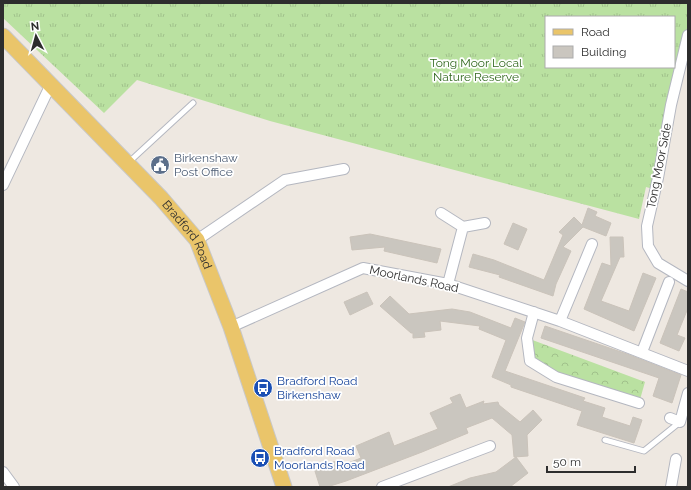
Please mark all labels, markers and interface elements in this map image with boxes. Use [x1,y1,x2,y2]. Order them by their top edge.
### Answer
north arrow [16,16,56,56]
legend [545,16,675,68]
text: N [30,20,40,33]
text: Road [581,25,610,39]
text: Building [581,45,627,59]
park label: Tong Moor Local Nature Reserve [430,56,523,84]
street label: Tong Moor Side [644,122,674,210]
place label: Birkenshaw Post Office [174,151,238,179]
public building icon: Birkenshaw Post Office [149,154,171,176]
street label: Bradford Road [159,198,215,271]
street label: Moorlands Road [368,263,460,295]
place label: Bradford Road Birkenshaw [277,374,357,402]
bus stop icon: Bradford Road Birkenshaw [252,377,274,399]
place label: Bradford Road Moorlands Road [274,444,365,472]
bus stop icon: Bradford Road Moorlands Road [249,447,271,469]
scale bar [547,448,635,474]
text: 50 m [553,455,581,469]

